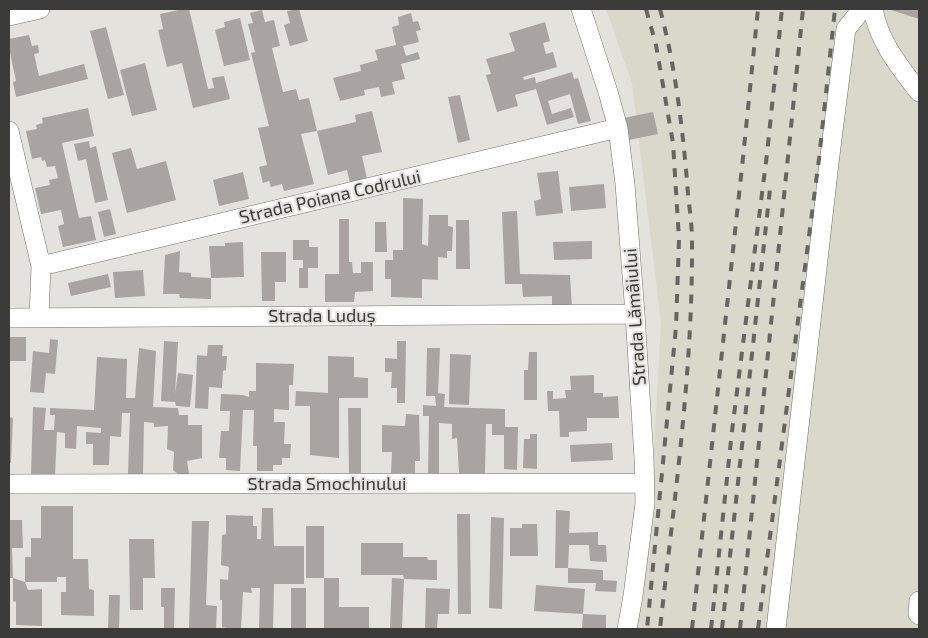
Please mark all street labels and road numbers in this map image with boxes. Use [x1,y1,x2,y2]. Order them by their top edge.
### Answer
street label: Strada Poiana Codrului [237,164,423,228]
street label: Strada Lămâiului [618,248,650,387]
street label: Strada Luduș [268,304,376,327]
street label: Strada Smochinului [248,472,406,494]

